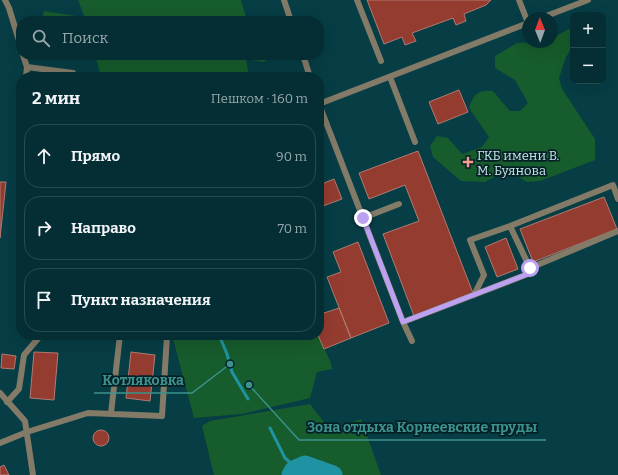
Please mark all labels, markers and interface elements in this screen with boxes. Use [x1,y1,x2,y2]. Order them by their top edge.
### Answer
north arrow [522,12,558,48]
map controls [570,12,606,84]
button: + [570,12,606,48]
search box [16,16,324,60]
icon: search [30,27,52,49]
text: Поиск [62,29,108,47]
button: − [570,48,606,84]
text: 2 мин [32,88,80,109]
text: Пешком · 160 m [211,91,308,106]
icon: ahead [33,145,55,167]
text: Прямо [71,147,120,165]
place label: ГКБ имени В. М. Буянова [477,148,559,178]
text: 90 m [276,149,307,164]
marker: ГКБ имени В. М. Буянова [462,156,474,168]
route end [354,209,372,227]
icon: right [33,217,55,239]
text: Направо [71,219,136,237]
text: 70 m [277,221,307,236]
route start [521,259,539,277]
icon: arrive [33,289,55,311]
text: Пункт назначения [71,291,211,309]
callout: Котляковка [94,367,192,393]
text: Котляковка [102,372,184,389]
callout: Зона отдыха Корнеевские пруды [299,414,546,440]
text: Зона отдыха Корнеевские пруды [307,419,537,436]

